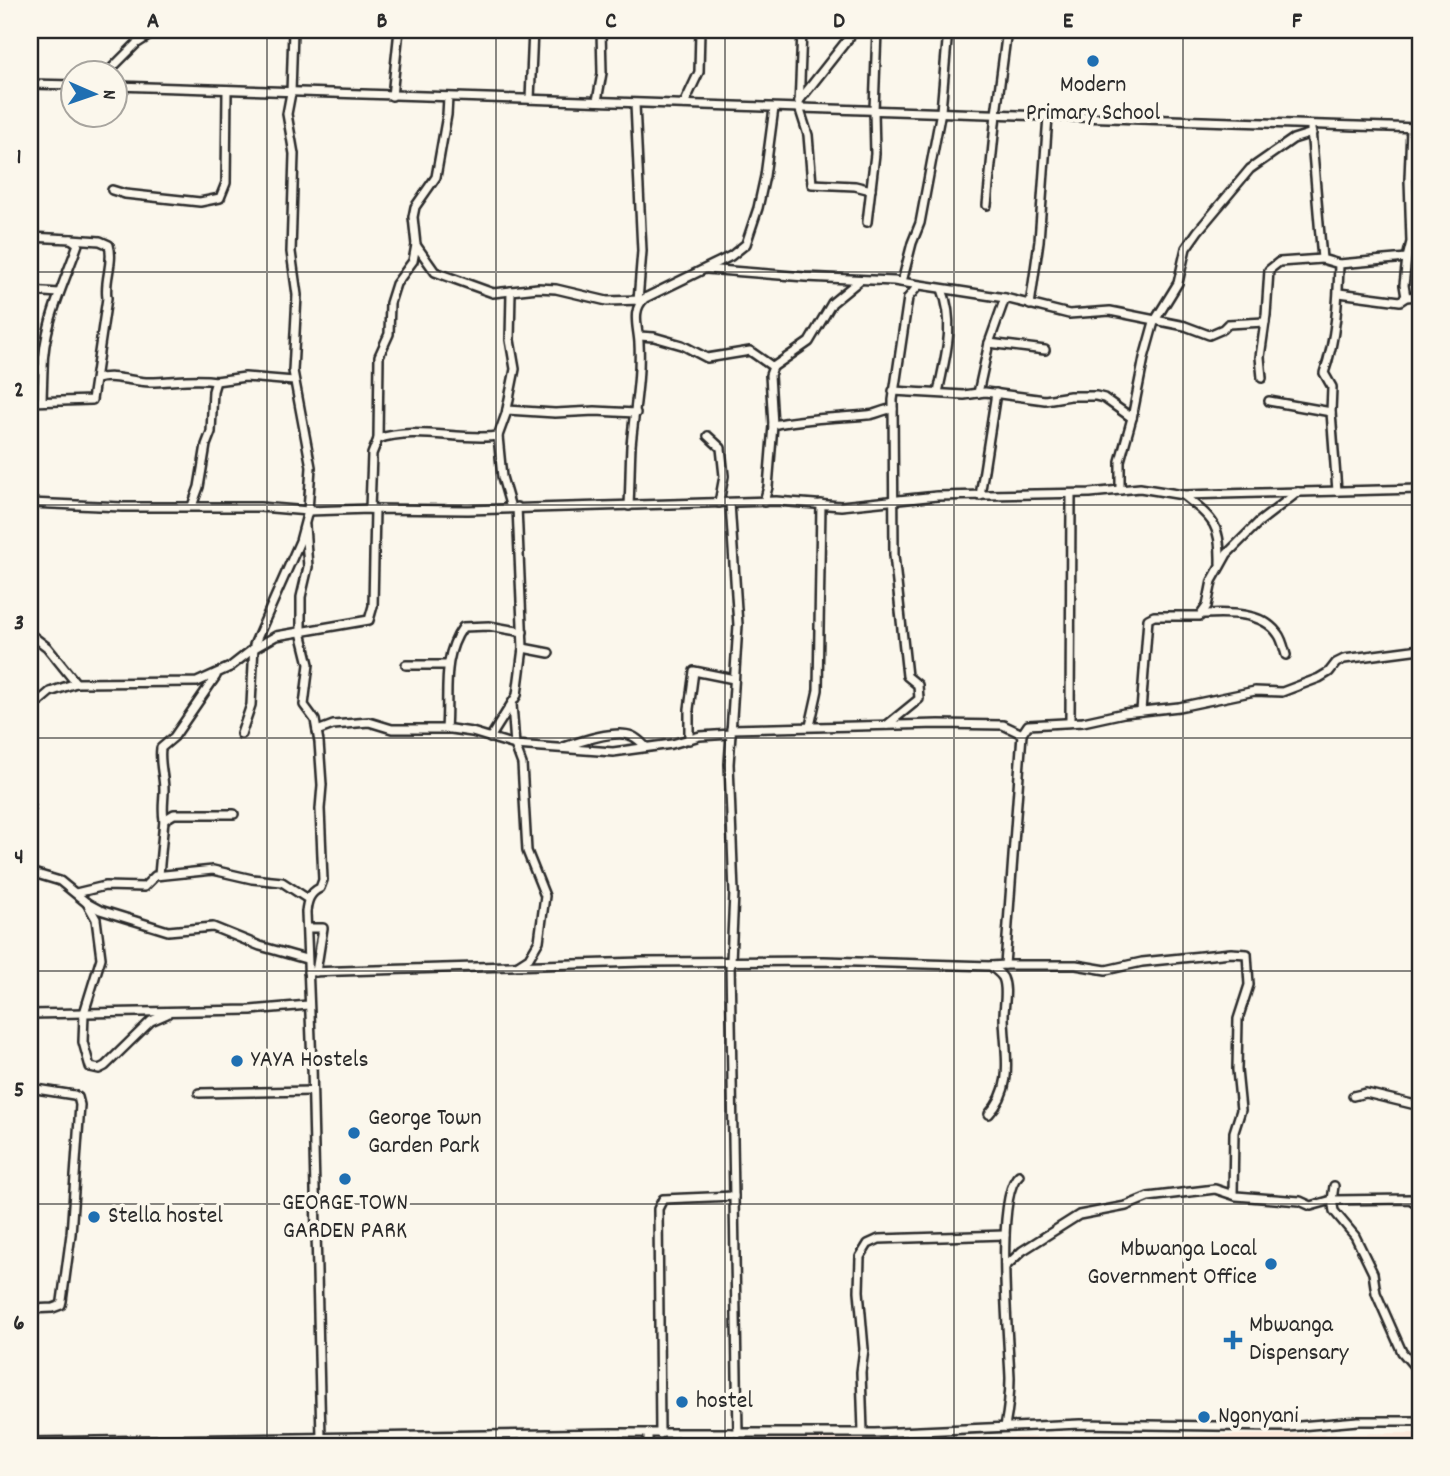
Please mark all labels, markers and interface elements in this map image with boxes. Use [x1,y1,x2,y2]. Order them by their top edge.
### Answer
text: A [147,6,159,39]
text: B [377,6,388,39]
text: C [605,6,617,39]
text: D [833,6,845,39]
text: E [1063,6,1074,39]
text: F [1292,6,1303,39]
marker: Modern Primary School [1085,53,1101,69]
north arrow [60,60,130,130]
place label: Modern Primary School [1026,69,1160,131]
text: N [94,89,121,100]
text: 1 [16,142,22,175]
text: 2 [14,375,24,408]
text: 3 [14,608,24,641]
text: 4 [14,842,24,875]
place label: YAYA Hostels [251,1044,369,1078]
marker: YAYA Hostels [229,1053,245,1069]
text: 5 [14,1075,24,1108]
place label: George Town Garden Park [368,1102,482,1164]
marker: George Town Garden Park [346,1125,362,1141]
marker: GEORGE TOWN GARDEN PARK [337,1171,353,1187]
place label: GEORGE TOWN GARDEN PARK [282,1187,408,1249]
place label: Stella hostel [108,1200,223,1234]
marker: Stella hostel [86,1209,102,1225]
place label: Mbwanga Local Government Office [1087,1233,1257,1295]
marker: Mbwanga Local Government Office [1263,1256,1279,1272]
text: 6 [13,1308,25,1341]
place label: Mbwanga Dispensary [1249,1309,1350,1371]
marker: Mbwanga Dispensary [1223,1330,1243,1350]
place label: hostel [696,1385,753,1419]
marker: hostel [674,1394,690,1410]
place label: Ngonyani [1218,1400,1299,1434]
marker: Ngonyani [1196,1409,1212,1425]

